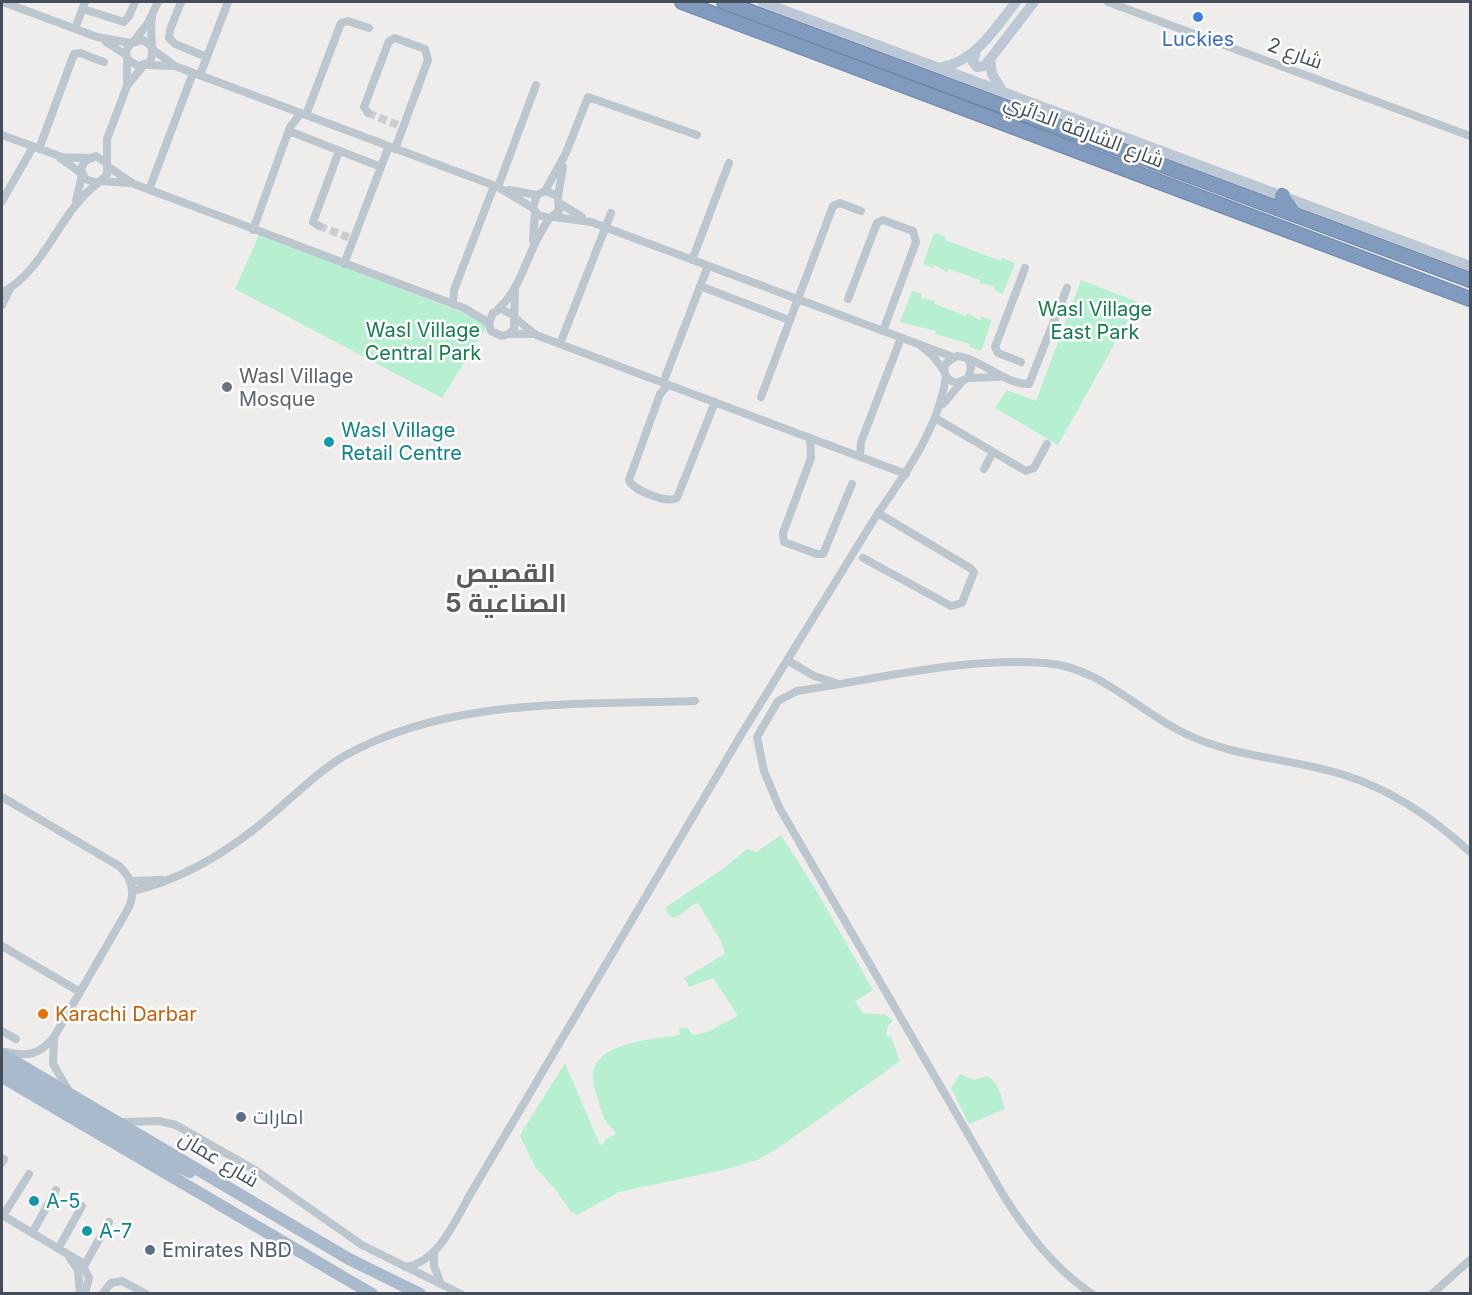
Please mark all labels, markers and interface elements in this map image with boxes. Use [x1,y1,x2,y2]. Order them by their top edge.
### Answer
marker: Luckies [1191,10,1205,24]
place label: Luckies [1162,27,1234,51]
street label: شارع 2 [1264,32,1326,76]
street label: شارع الشارقة الدائري [999,89,1167,176]
park label: Wasl Village East Park [1038,297,1152,344]
park label: Wasl Village Central Park [365,318,481,365]
place label: Wasl Village Mosque [239,364,353,411]
marker: Wasl Village Mosque [220,380,234,394]
place label: Wasl Village Retail Centre [341,418,462,465]
marker: Wasl Village Retail Centre [322,435,336,449]
district label: القصيص الصناعية 5 [445,557,567,618]
place label: Karachi Darbar [55,1002,197,1026]
marker: Karachi Darbar [36,1007,50,1021]
place label: امارات [253,1105,304,1129]
marker: امارات [234,1110,248,1124]
street label: شارع عمان [174,1126,263,1194]
place label: A-5 [46,1189,80,1213]
marker: A-5 [27,1194,41,1208]
place label: A-7 [99,1219,132,1243]
marker: A-7 [80,1224,94,1238]
place label: Emirates NBD [162,1238,292,1262]
marker: Emirates NBD [143,1243,157,1257]

